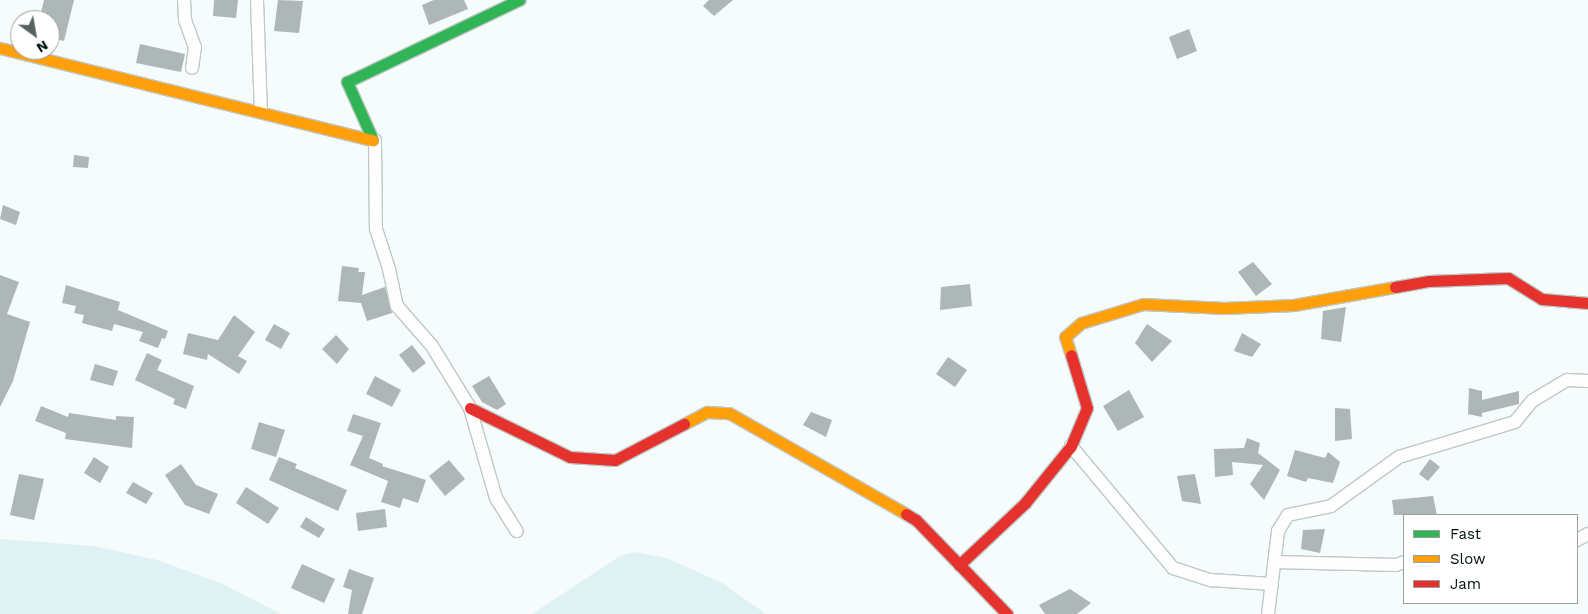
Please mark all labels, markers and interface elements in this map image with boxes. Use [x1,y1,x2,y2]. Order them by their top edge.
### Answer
north arrow [10,10,60,60]
text: N [34,37,51,56]
legend [1403,514,1578,604]
text: Fast [1450,525,1481,543]
text: Slow [1450,550,1486,568]
text: Jam [1450,575,1481,593]

